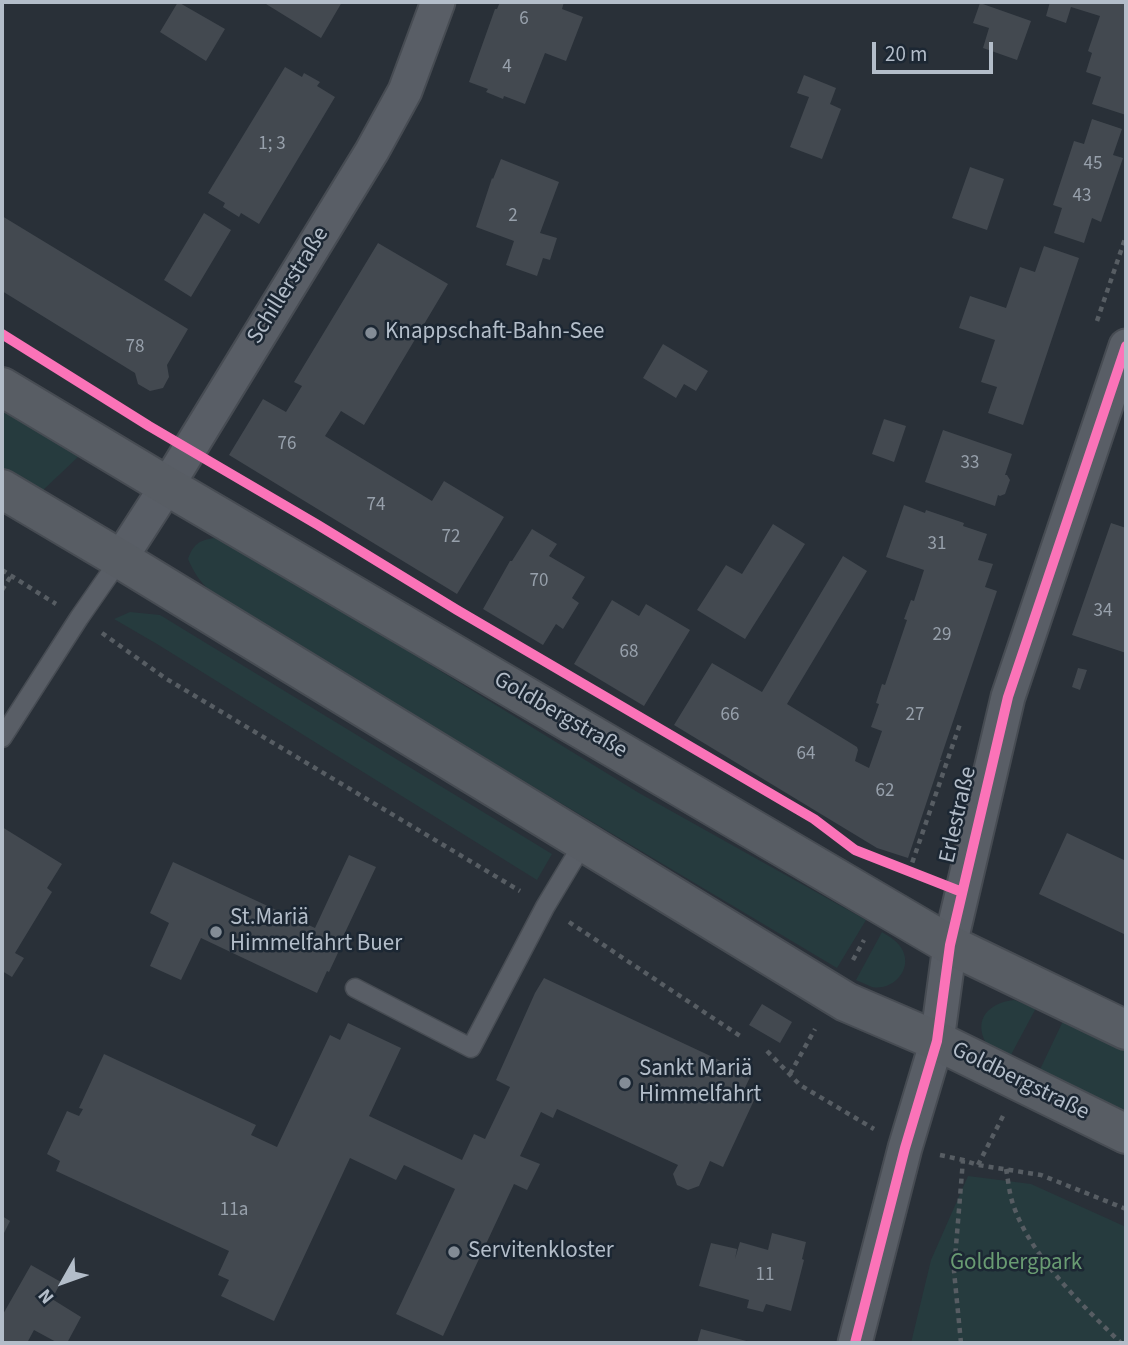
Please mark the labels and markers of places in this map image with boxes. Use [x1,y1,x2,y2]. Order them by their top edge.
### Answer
place label: Knappschaft-Bahn-See [385,319,604,347]
marker: Knappschaft-Bahn-See [363,325,379,341]
place label: St.Mariä Himmelfahrt Buer [230,905,402,959]
marker: St.Mariä Himmelfahrt Buer [208,924,224,940]
place label: Sankt Mariä Himmelfahrt [639,1056,761,1110]
marker: Sankt Mariä Himmelfahrt [617,1075,633,1091]
place label: Servitenkloster [468,1238,614,1266]
marker: Servitenkloster [446,1244,462,1260]

